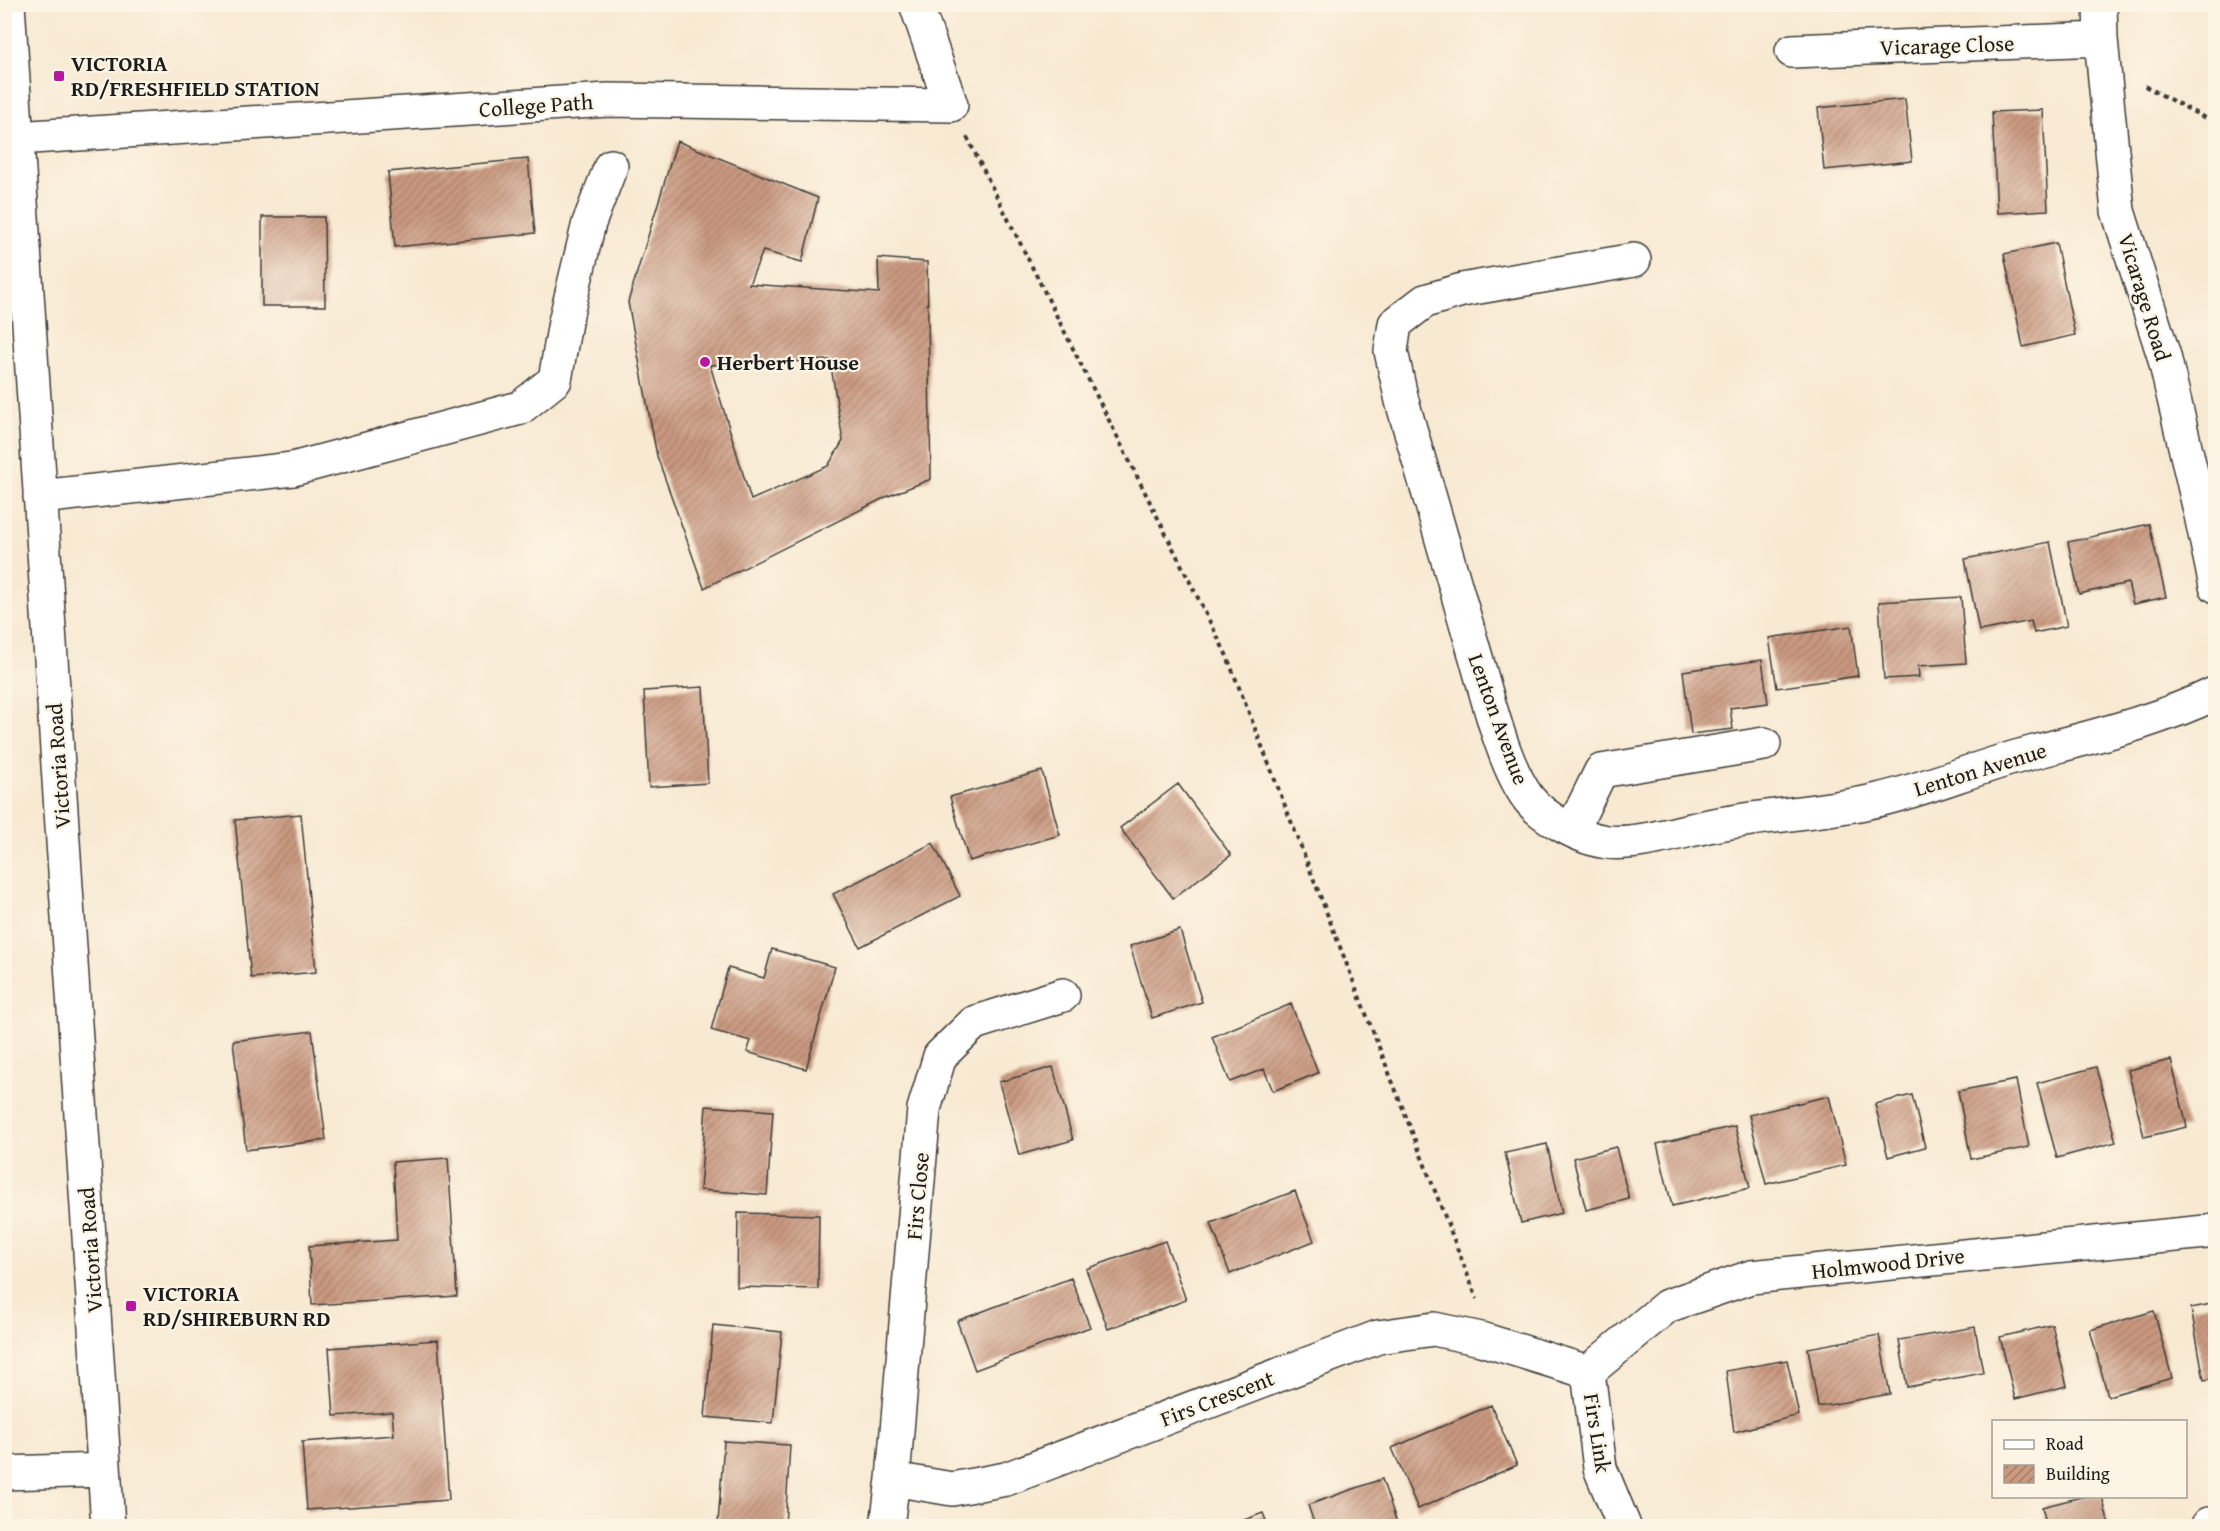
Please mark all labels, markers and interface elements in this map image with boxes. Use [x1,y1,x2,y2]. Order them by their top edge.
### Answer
street label: Vicarage Close [1879,27,2015,63]
place label: VICTORIA RD/FRESHFIELD STATION [71,47,320,104]
marker: VICTORIA RD/FRESHFIELD STATION [52,69,66,83]
street label: College Path [478,85,595,125]
street label: Vicarage Road [2110,229,2180,365]
place label: Herbert House [717,346,859,378]
marker: Herbert House [698,355,712,369]
street label: Lenton Avenue [1461,649,1537,789]
street label: Victoria Road [38,702,78,830]
street label: Lenton Avenue [1910,734,2050,804]
street label: Firs Close [897,1151,937,1241]
street label: Victoria Road [70,1186,110,1314]
street label: Holmwood Drive [1810,1239,1966,1287]
place label: VICTORIA RD/SHIREBURN RD [143,1277,331,1334]
marker: VICTORIA RD/SHIREBURN RD [124,1299,138,1313]
street label: Firs Crescent [1155,1362,1279,1434]
street label: Firs Link [1576,1391,1620,1476]
legend [1992,1420,2187,1498]
text: Road [2046,1430,2084,1457]
text: Building [2046,1460,2110,1487]

